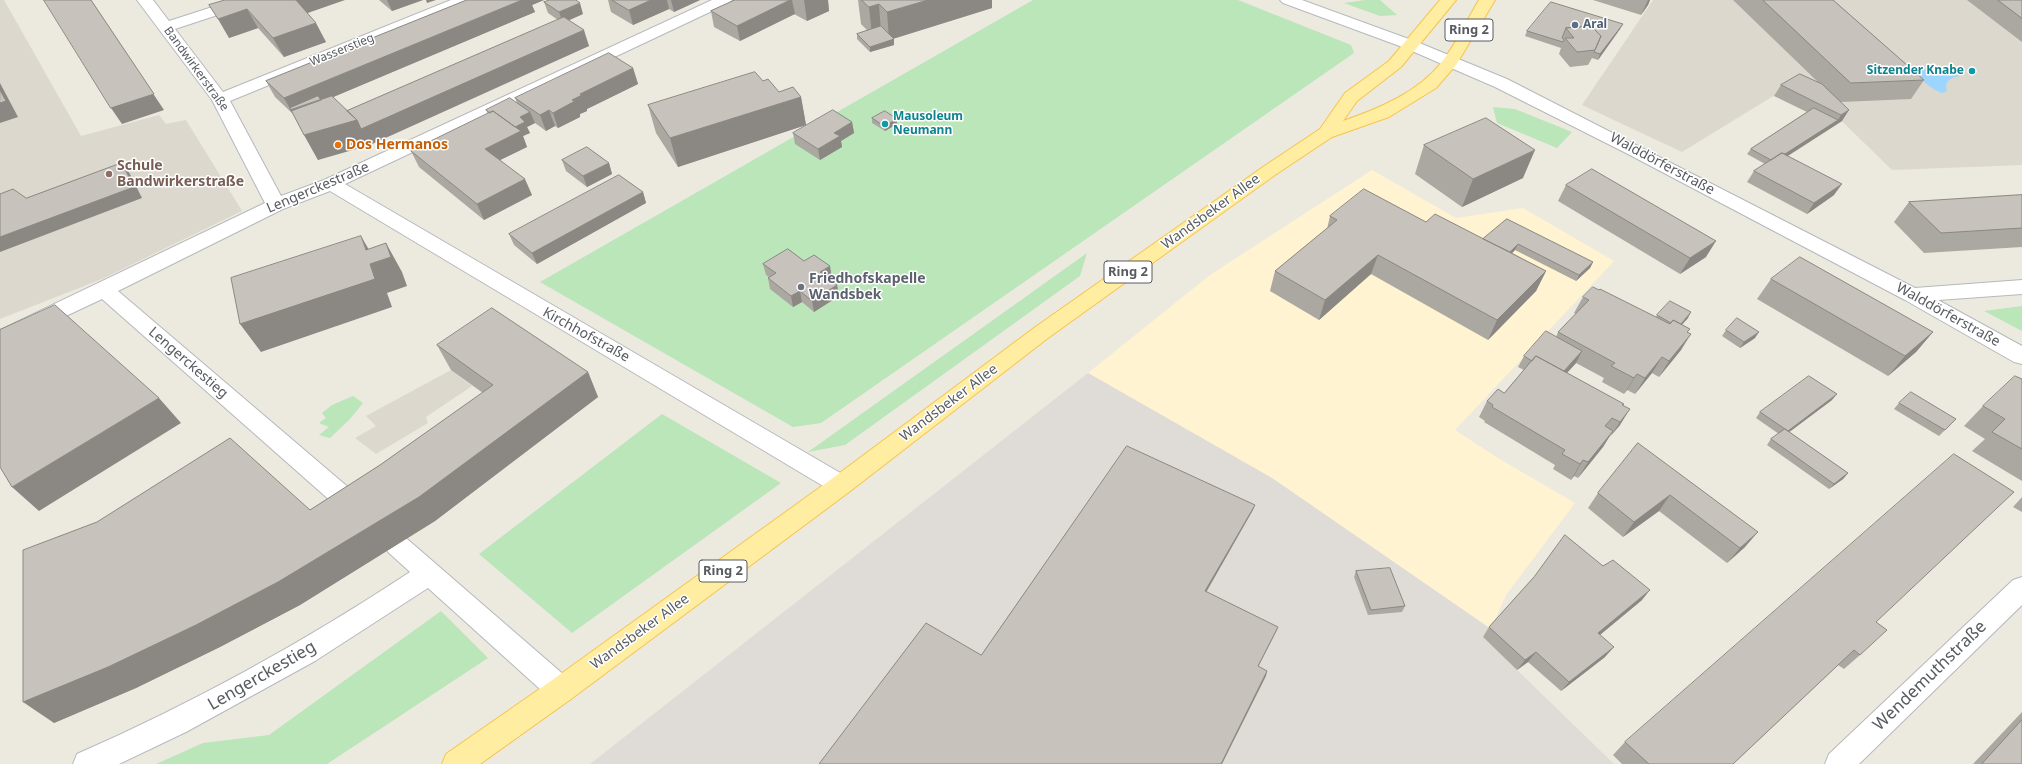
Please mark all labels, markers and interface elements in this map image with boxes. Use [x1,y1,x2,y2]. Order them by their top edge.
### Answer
place label: Aral [1583,18,1607,32]
road number: Ring 2 [1445,19,1493,41]
marker: Aral [1570,20,1580,30]
street label: Bandwirkerstraße [161,24,231,114]
street label: Wasserstieg [308,31,376,69]
place label: Sitzender Knabe [1867,64,1964,78]
marker: Sitzender Knabe [1967,66,1977,76]
place label: Mausoleum Neumann [893,110,963,138]
marker: Mausoleum Neumann [880,119,890,129]
street label: Walddörferstraße [1607,129,1717,199]
place label: Dos Hermanos [346,137,448,153]
marker: Dos Hermanos [333,140,343,150]
place label: Schule Bandwirkerstraße [117,158,244,190]
street label: Lengerckestraße [264,159,372,217]
marker: Schule Bandwirkerstraße [104,169,114,179]
street label: Wandsbeker Allee [1158,171,1264,253]
road number: Ring 2 [1104,261,1152,283]
place label: Friedhofskapelle Wandsbek [809,271,926,304]
street label: Walddörferstraße [1893,280,2003,350]
marker: Friedhofskapelle Wandsbek [796,282,806,292]
street label: Kirchhofstraße [540,304,632,366]
street label: Lengerckestieg [145,324,231,402]
street label: Wandsbeker Allee [897,361,1001,445]
road number: Ring 2 [699,560,747,582]
street label: Wandsbeker Allee [587,591,693,673]
street label: Wendemuthstraße [1869,617,1991,735]
street label: Lengerckestieg [204,637,320,715]

